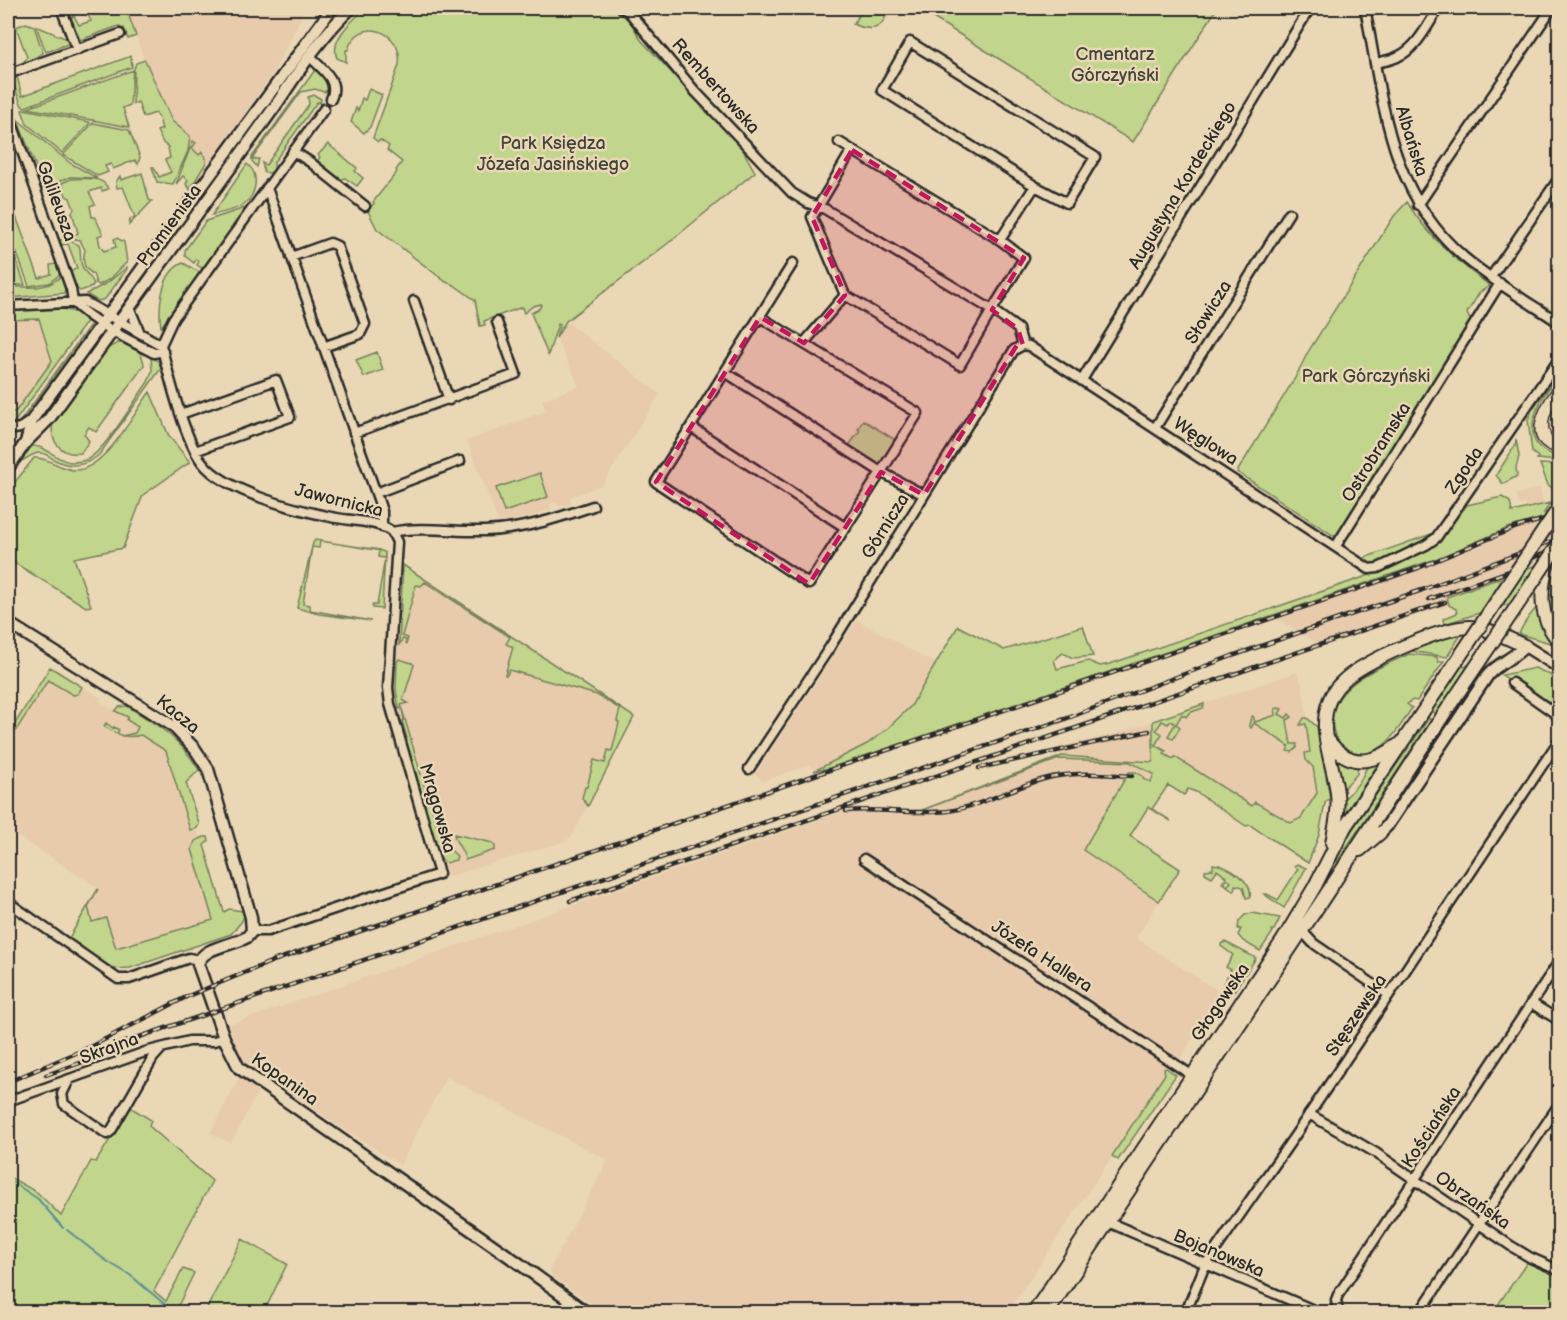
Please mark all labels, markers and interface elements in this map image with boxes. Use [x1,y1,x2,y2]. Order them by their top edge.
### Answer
street label: Rembertowska [667,34,764,138]
park label: Cmentarz Górczyński [1071,44,1159,86]
street label: Augustyna Kordeckiego [1124,98,1241,273]
street label: Albańska [1391,103,1432,179]
park label: Park Księdza Józefa Jasińskiego [477,133,629,175]
street label: Galileusza [32,158,81,244]
street label: Promienista [133,180,206,270]
street label: Słowicza [1181,277,1236,348]
park label: Park Górczyński [1302,366,1430,387]
street label: Ostrobramska [1337,399,1415,506]
street label: Węglowa [1170,413,1242,470]
street label: Zgoda [1441,443,1488,499]
street label: Jawornicka [292,479,385,522]
street label: Górnicza [857,490,914,563]
street label: Kacza [152,691,204,738]
street label: Mrągowska [415,761,460,855]
street label: Józefa Hallera [987,916,1096,997]
street label: Głogowska [1187,959,1254,1045]
street label: Stęszewska [1321,970,1391,1060]
street label: Skrajna [77,1028,141,1069]
street label: Kopanina [247,1049,322,1110]
street label: Kościańska [1397,1083,1466,1172]
street label: Obrzańska [1431,1167,1514,1234]
street label: Bojanowska [1170,1225,1267,1282]

